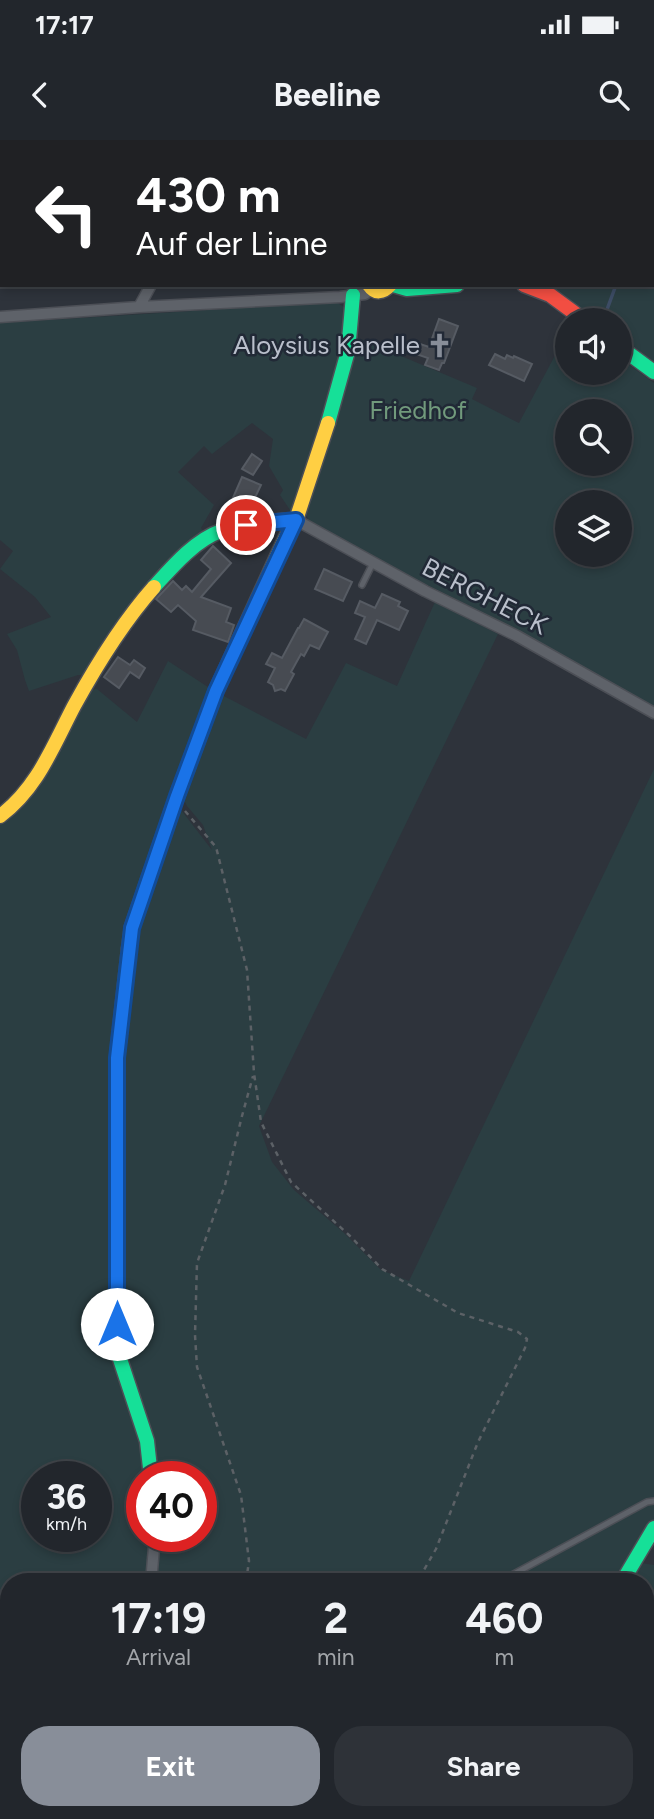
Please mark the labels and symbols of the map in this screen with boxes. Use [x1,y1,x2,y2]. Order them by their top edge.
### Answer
place label: Aloysius Kapelle [233,329,420,361]
church icon: Aloysius Kapelle [426,331,454,359]
park label: Friedhof [369,394,467,426]
pin [216,495,276,555]
street label: BERGHECK [417,551,553,641]
position arrow [80,1287,154,1361]
speed limit sign: 40 [126,1461,217,1552]

